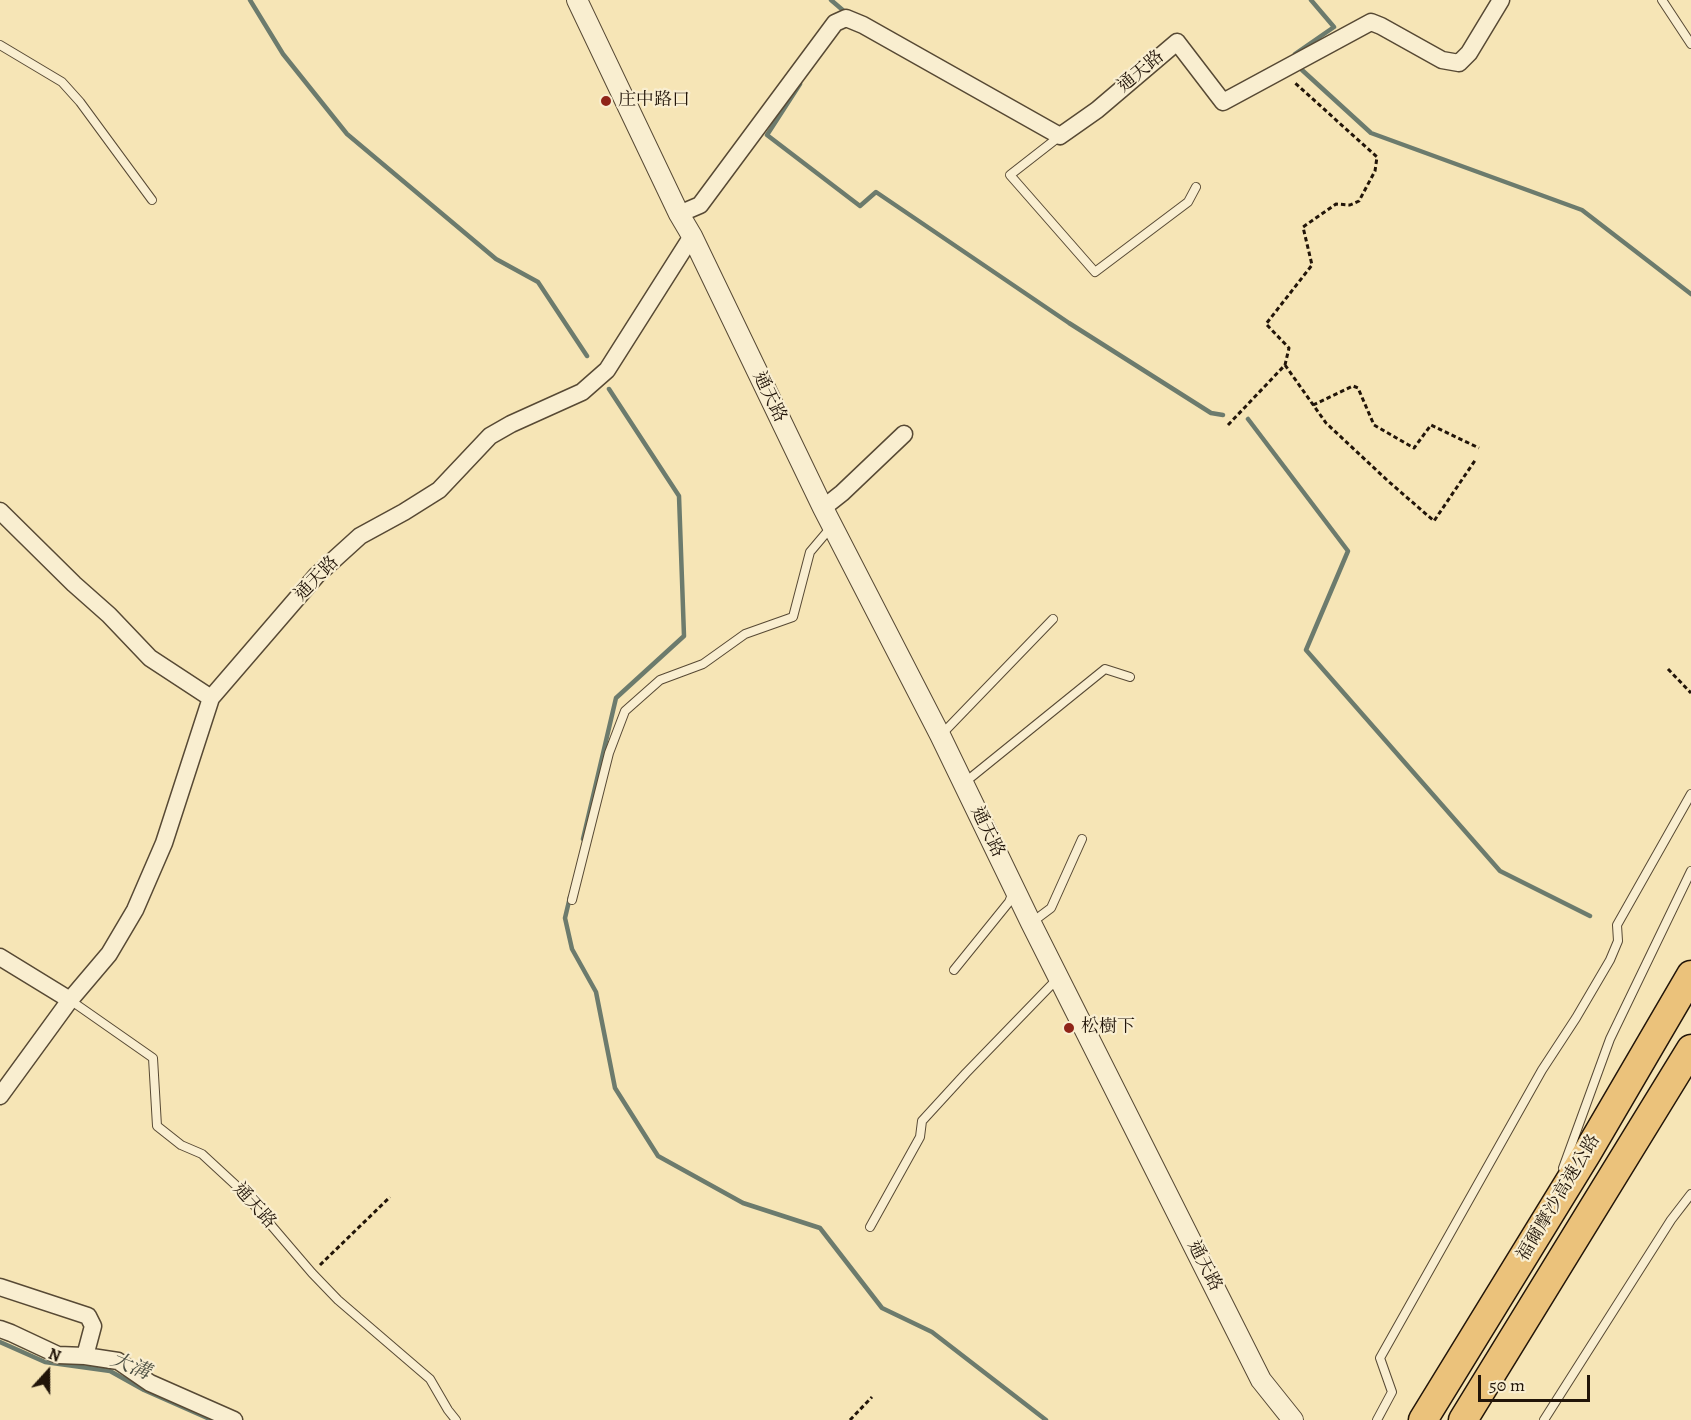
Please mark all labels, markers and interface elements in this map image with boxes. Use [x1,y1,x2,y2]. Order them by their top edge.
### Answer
street label: 通天路 [1113,46,1169,98]
place label: 庄中路口 [618,90,690,112]
marker: 庄中路口 [599,94,613,108]
street label: 通天路 [747,368,791,426]
street label: 通天路 [290,552,344,606]
street label: 通天路 [965,803,1009,861]
place label: 松樹下 [1081,1017,1135,1039]
marker: 松樹下 [1062,1021,1076,1035]
street label: 福爾摩沙高速公路 [1513,1131,1605,1265]
street label: 通天路 [228,1179,280,1233]
street label: 通天路 [1182,1237,1226,1295]
north arrow [18,1342,78,1402]
text: N [45,1343,64,1368]
water label: 大溝 [107,1348,153,1386]
scale bar [1481,1363,1594,1401]
text: 50 m [1489,1373,1525,1397]

